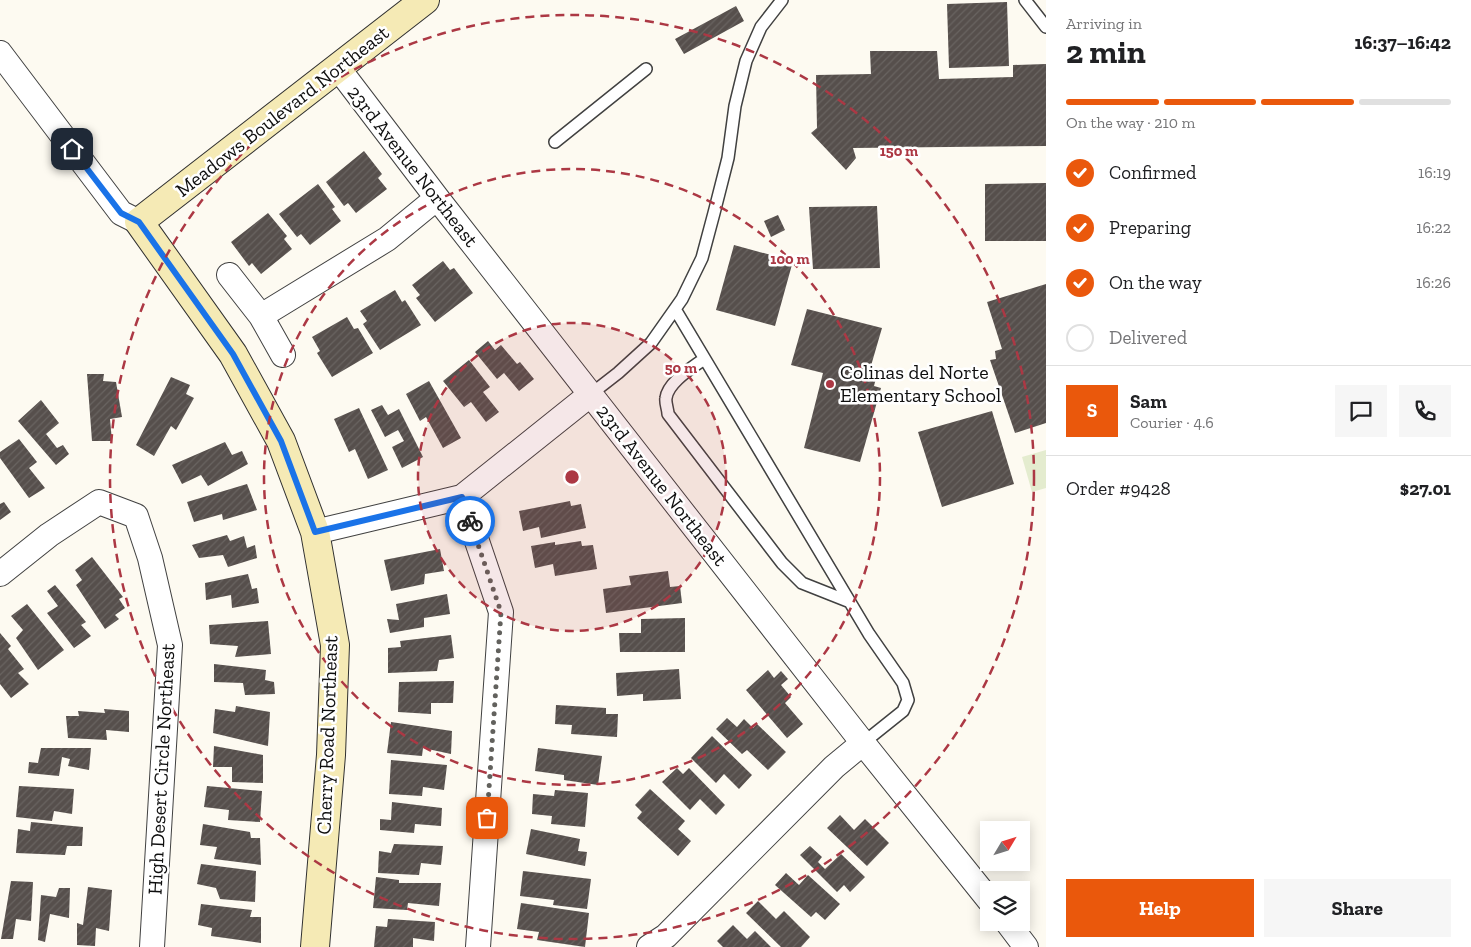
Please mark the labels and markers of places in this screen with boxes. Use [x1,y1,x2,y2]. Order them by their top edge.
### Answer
pin [51,128,93,170]
place label: Colinas del Norte Elementary School [840,360,1001,407]
marker: Colinas del Norte Elementary School [824,378,836,390]
centre of rings [563,468,581,486]
pin [466,797,508,839]

